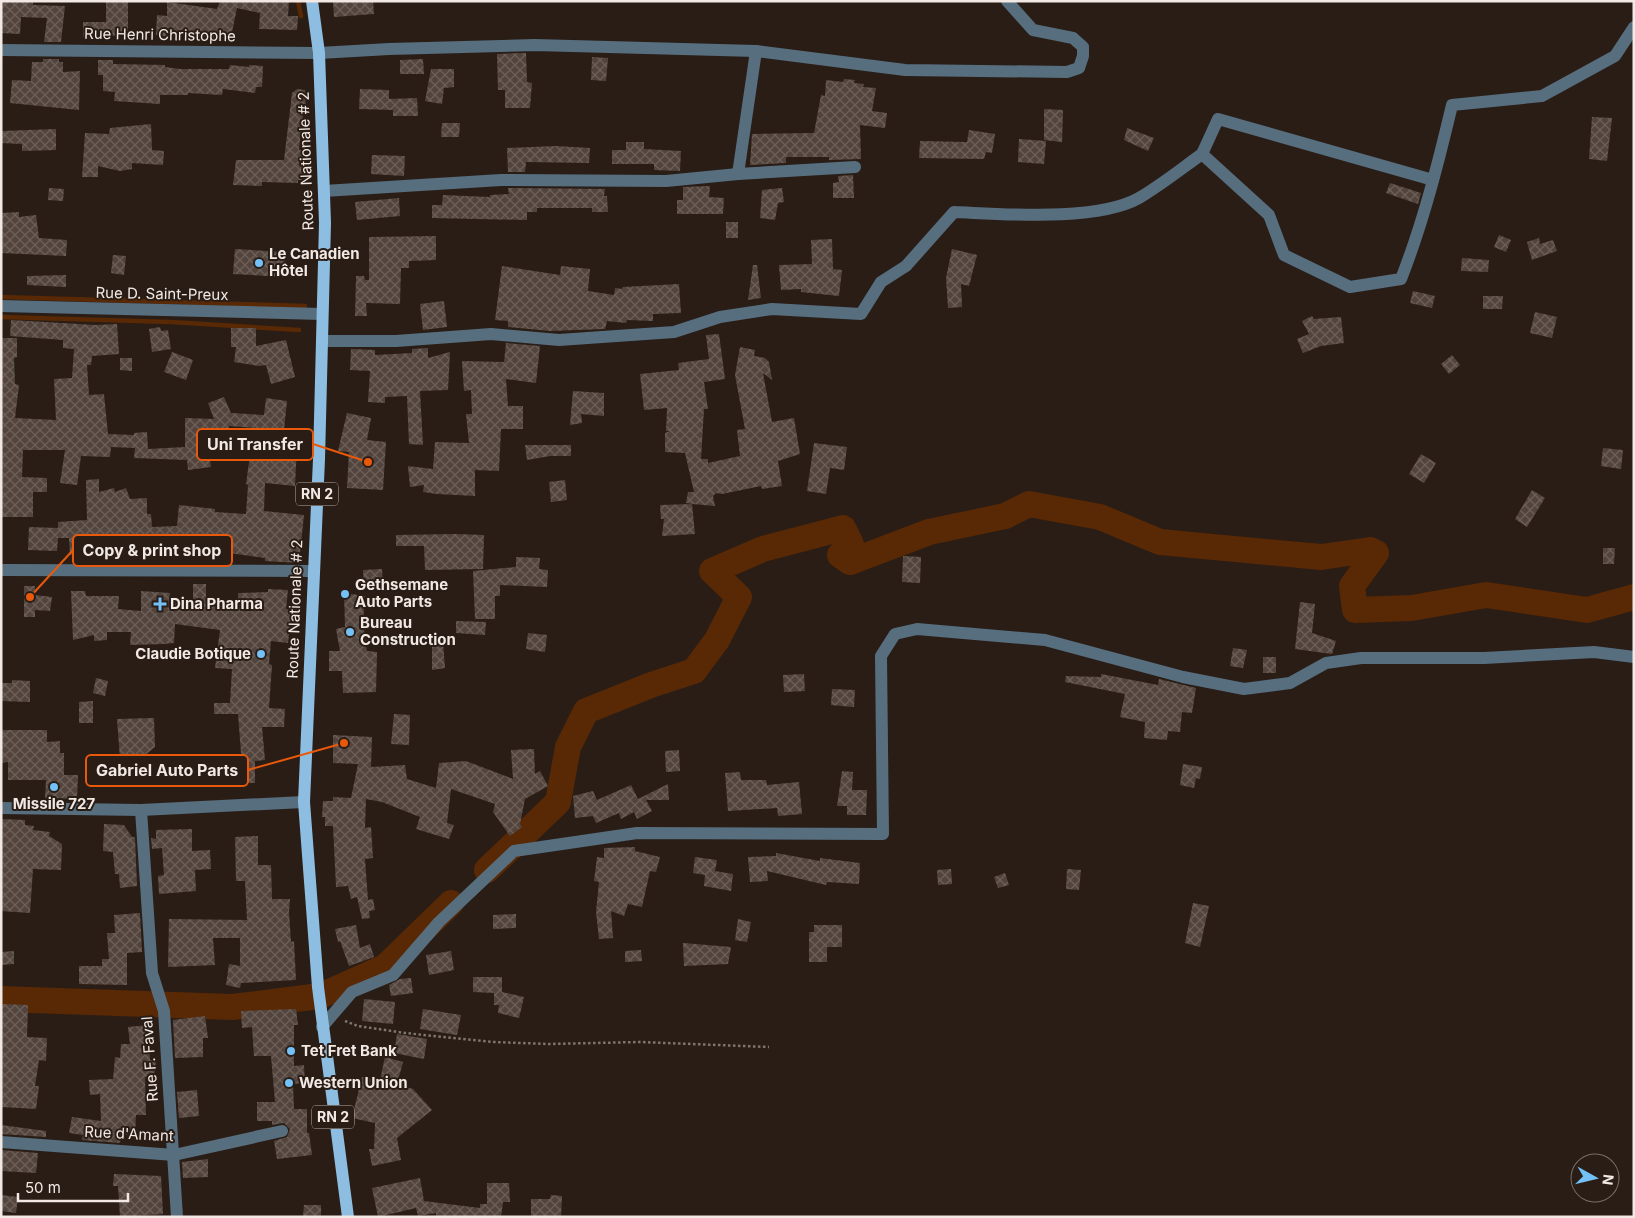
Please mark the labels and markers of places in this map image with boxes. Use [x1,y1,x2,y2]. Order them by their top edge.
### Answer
place label: Le Canadien Hôtel [269,244,360,280]
marker: Le Canadien Hôtel [253,257,265,269]
callout: Uni Transfer [197,429,313,460]
callout: Copy & print shop [73,535,232,566]
place label: Gethsemane Auto Parts [355,575,448,611]
marker: Gethsemane Auto Parts [339,588,351,600]
place label: Dina Pharma [170,594,263,613]
marker: Dina Pharma [154,598,166,610]
place label: Bureau Construction [360,613,456,649]
marker: Bureau Construction [344,626,356,638]
place label: Claudie Botique [135,644,251,663]
marker: Claudie Botique [255,648,267,660]
callout: Gabriel Auto Parts [86,755,248,786]
marker: Missile 727 [48,781,60,793]
place label: Missile 727 [13,794,95,813]
place label: Tet Fret Bank [301,1041,397,1060]
marker: Tet Fret Bank [285,1045,297,1057]
place label: Western Union [299,1073,407,1092]
marker: Western Union [283,1077,295,1089]

